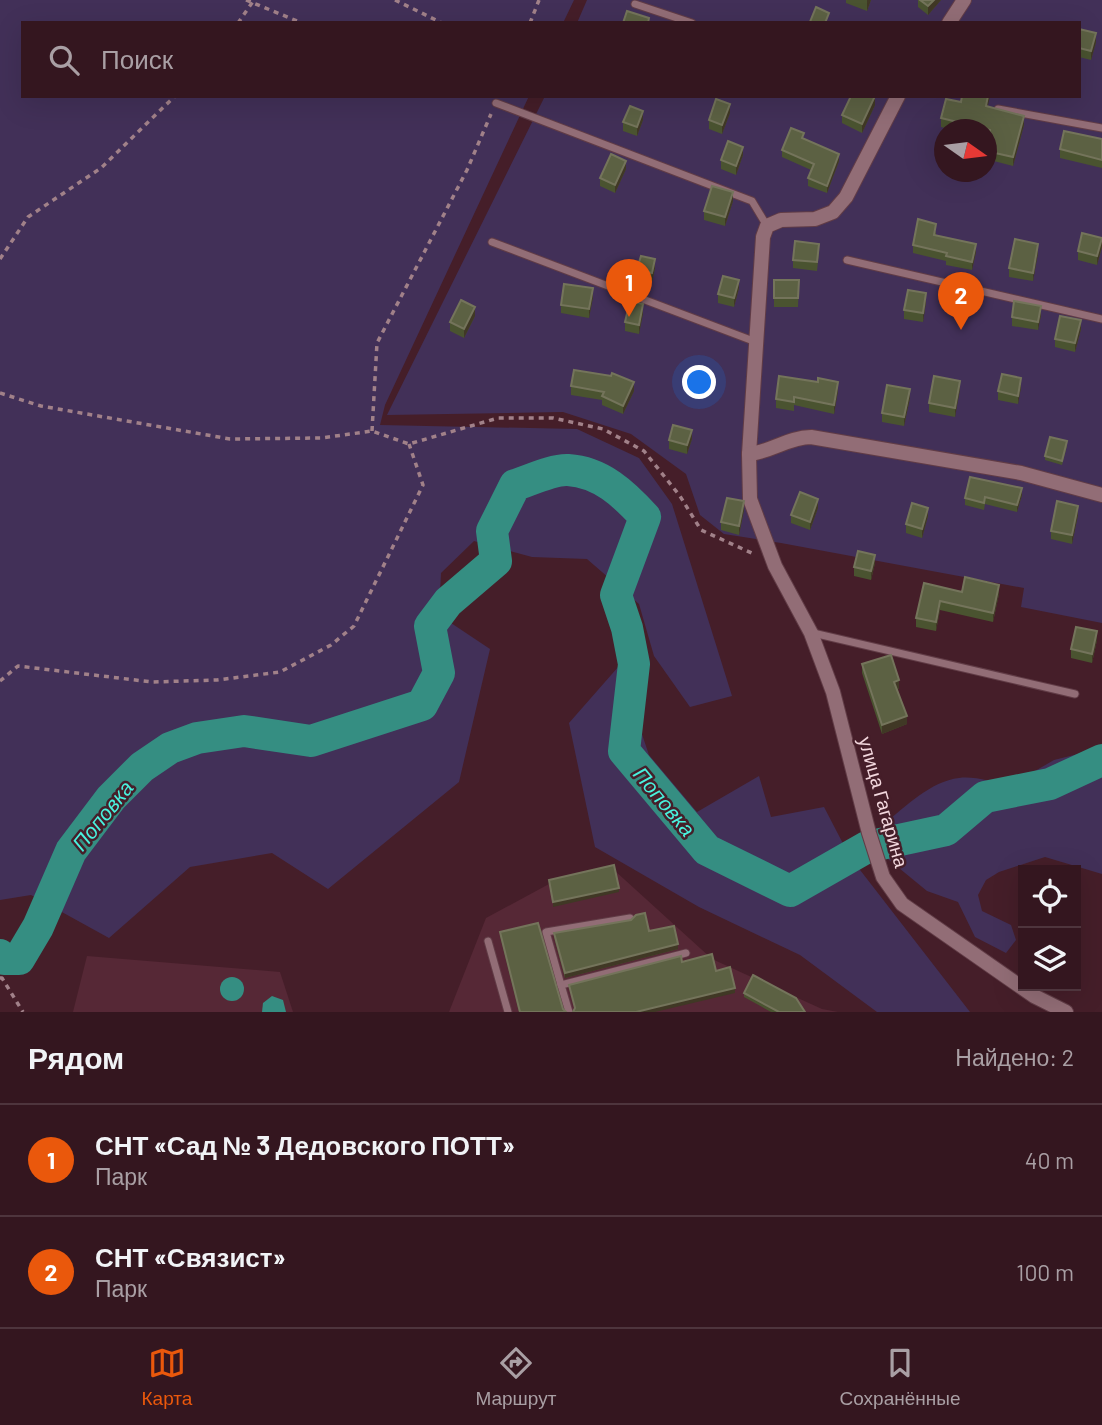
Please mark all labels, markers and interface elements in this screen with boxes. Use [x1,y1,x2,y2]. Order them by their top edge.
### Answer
search box [21,21,1081,98]
icon: search [45,41,83,79]
text: Поиск [101,43,173,74]
north arrow [934,119,997,182]
pin: 1 [606,259,652,317]
pin: 2 [938,272,984,330]
your location [682,365,716,399]
street label: улица Гагарина [854,734,914,871]
water label: Поповка [629,761,701,841]
water label: Поповка [66,775,138,855]
map controls [1018,865,1081,991]
button: locate [1018,865,1081,928]
button: layers [1018,928,1081,991]
text: Рядом [28,1039,124,1075]
text: Найдено: 2 [955,1043,1074,1071]
text: СНТ «Сад № 3 Дедовского ПОТТ» [95,1129,515,1160]
text: 1 [47,1146,55,1174]
text: 40 m [1025,1146,1074,1174]
text: Парк [95,1162,147,1190]
text: СНТ «Связист» [95,1241,286,1272]
text: 2 [45,1258,57,1286]
text: 100 m [1016,1258,1074,1286]
text: Парк [95,1274,147,1302]
tab: Карта [142,1344,192,1410]
tab: Маршрут [475,1344,556,1410]
tab: Сохранённые [839,1344,960,1410]

